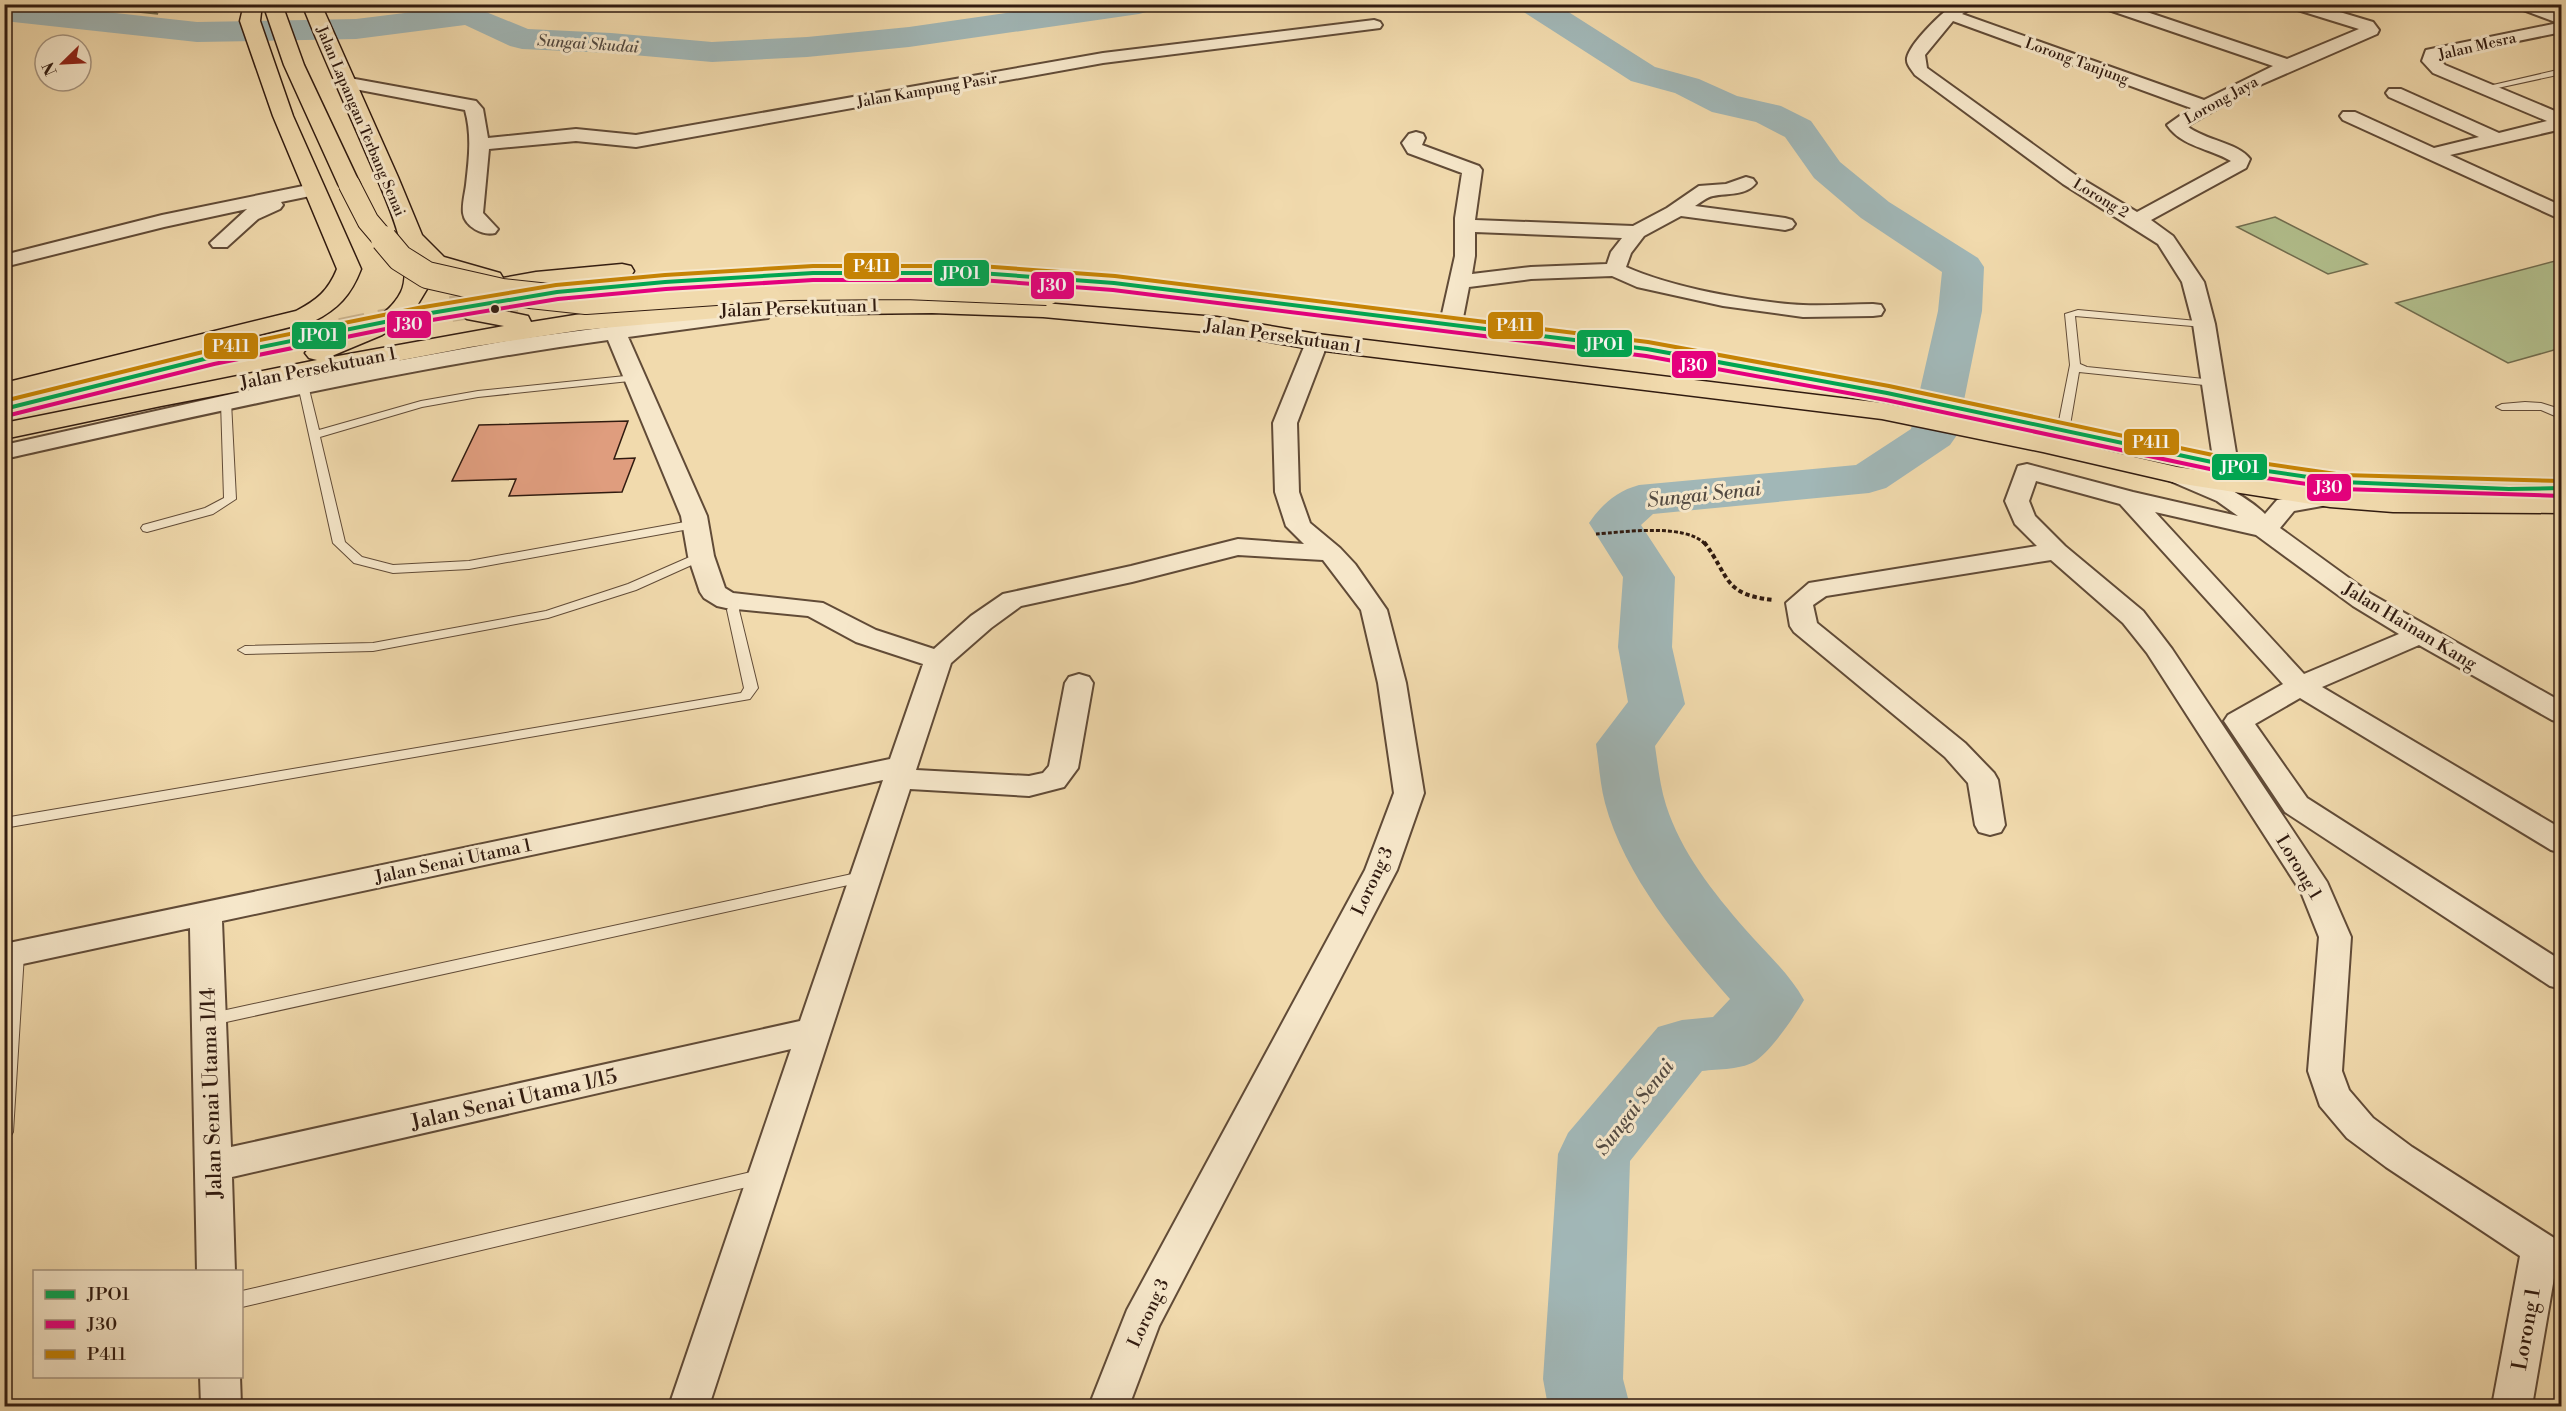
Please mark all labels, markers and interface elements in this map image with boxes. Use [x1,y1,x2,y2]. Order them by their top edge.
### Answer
street label: Jalan Lapangan Terbang Senai [311,22,409,219]
street label: Jalan Mesra [2435,28,2518,65]
water label: Sungai Skudai [536,30,639,58]
north arrow [33,33,93,93]
street label: Lorong Tanjung [2022,34,2132,89]
text: N [38,59,62,79]
street label: Jalan Kampung Pasir [854,69,999,112]
street label: Lorong Jaya [2181,72,2262,129]
street label: Lorong 2 [2070,174,2132,222]
line badge: P411 [843,252,900,280]
text: P411 [853,257,891,277]
line badge: JPO1 [933,259,990,287]
text: JPO1 [940,264,980,284]
line badge: J30 [1030,271,1075,300]
text: J30 [1037,276,1067,296]
street label: Jalan Persekutuan 1 [718,294,879,323]
unlabelled marker [489,303,501,315]
line badge: J30 [386,310,432,339]
line badge: P411 [1487,311,1544,340]
street label: Jalan Persekutuan 1 [1202,314,1363,359]
text: J30 [393,315,423,335]
text: P411 [1496,316,1534,336]
line badge: JPO1 [291,321,347,350]
text: JPO1 [298,326,338,346]
line badge: JPO1 [1576,329,1633,358]
line badge: P411 [203,332,259,360]
text: JPO1 [1584,335,1624,355]
text: P411 [212,337,250,357]
street label: Jalan Persekutuan 1 [237,342,398,395]
line badge: J30 [1671,350,1717,379]
text: J30 [1678,356,1708,376]
line badge: P411 [2123,428,2180,456]
text: P411 [2132,433,2170,453]
line badge: JPO1 [2211,453,2268,481]
text: JPO1 [2219,458,2259,478]
line badge: J30 [2306,473,2352,502]
water label: Sungai Senai [1646,477,1763,514]
text: J30 [2313,478,2343,498]
street label: Jalan Hainan Kang [2338,577,2482,676]
street label: Lorong 1 [2270,831,2327,904]
street label: Jalan Senai Utama 1 [372,834,534,890]
street label: Lorong 3 [1347,843,1398,919]
street label: Jalan Senai Utama 1/14 [195,987,229,1200]
water label: Sungai Senai [1590,1054,1681,1161]
street label: Jalan Senai Utama 1/15 [408,1064,620,1137]
legend [33,1270,243,1378]
street label: Lorong 3 [1123,1275,1174,1351]
text: JPO1 [86,1283,130,1306]
street label: Lorong 1 [2507,1286,2547,1372]
text: J30 [86,1313,117,1336]
text: P411 [87,1343,126,1366]

